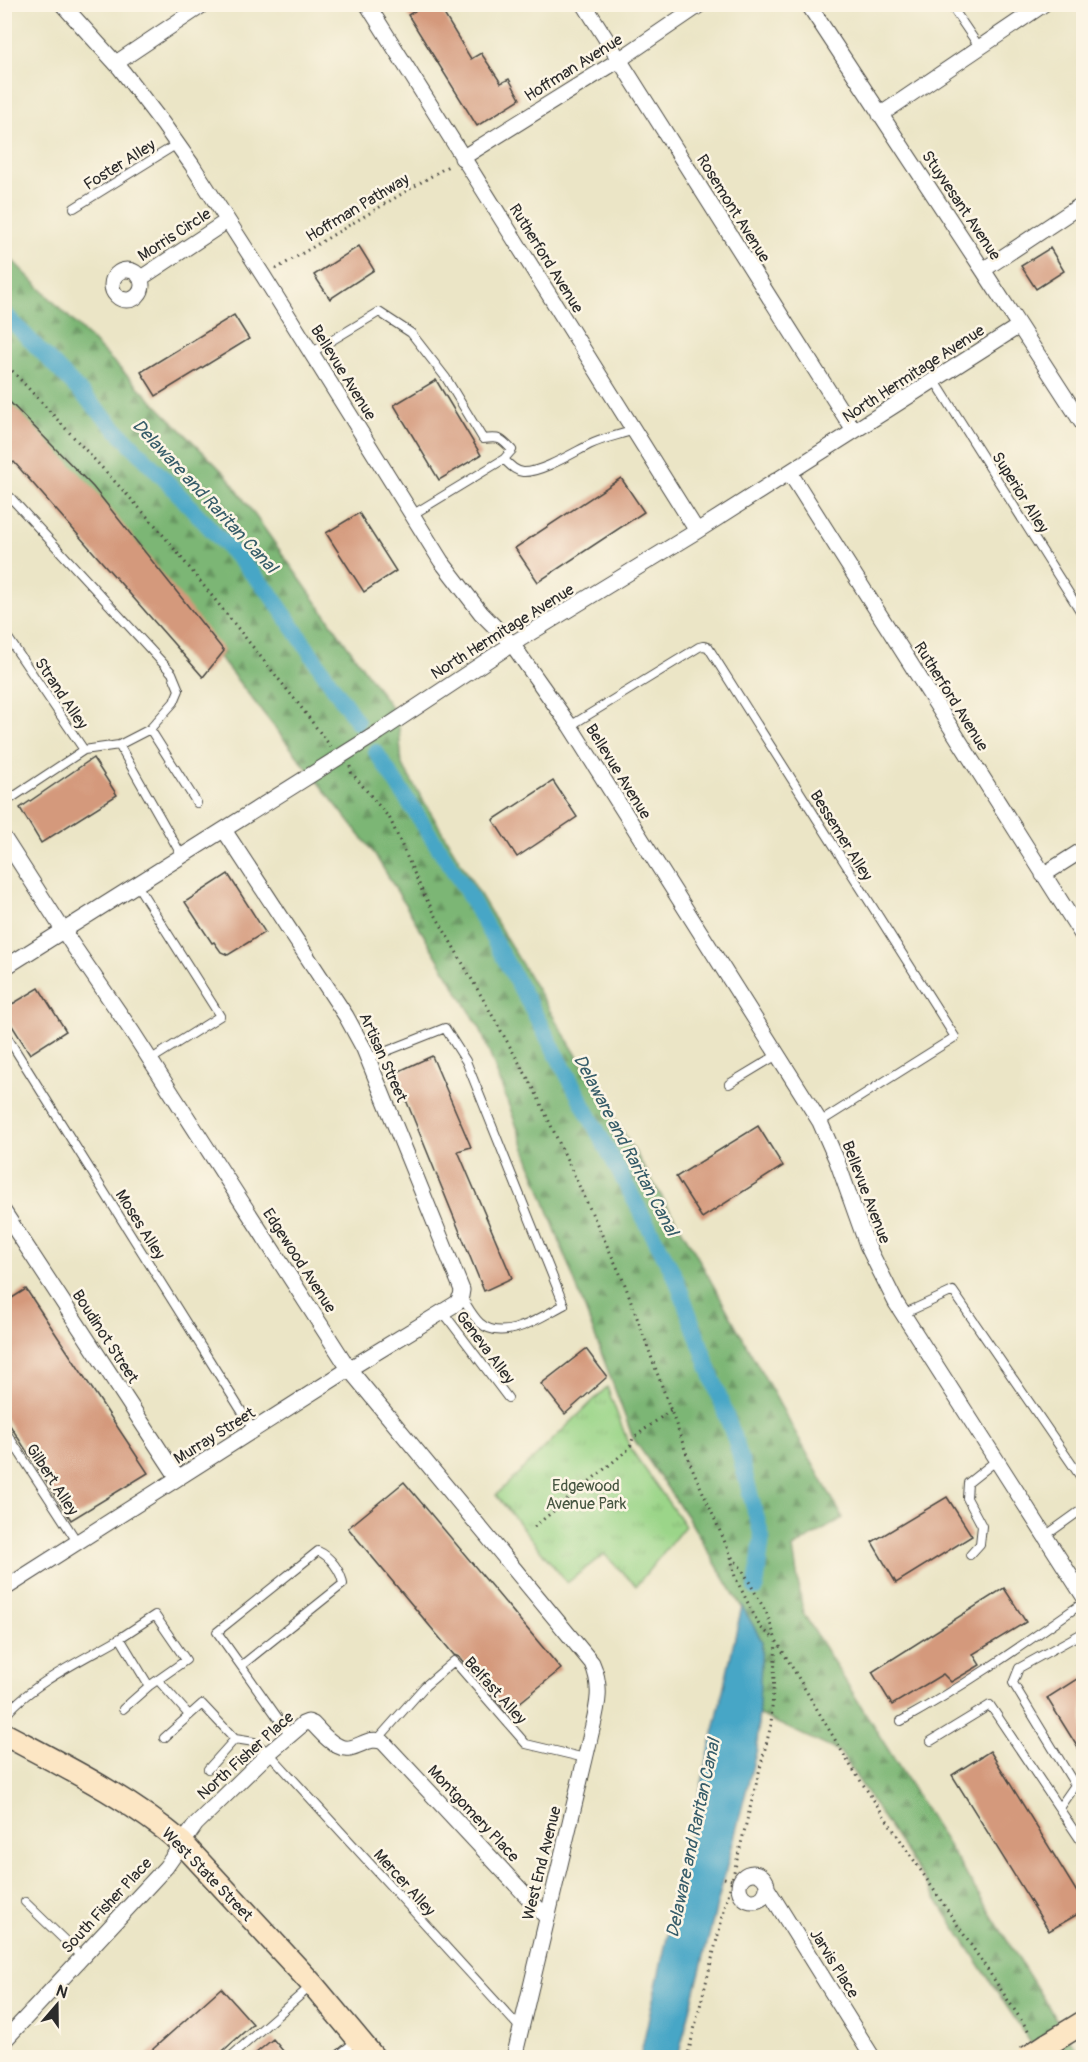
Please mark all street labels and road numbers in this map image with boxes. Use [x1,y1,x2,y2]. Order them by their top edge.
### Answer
street label: Hoffman Avenue [521,30,626,106]
street label: Foster Alley [80,135,159,195]
street label: Stuyvesant Avenue [917,147,1005,264]
street label: Rosemont Avenue [692,151,774,266]
street label: Hoffman Pathway [302,169,413,247]
street label: Rutherford Avenue [505,200,588,317]
street label: Morris Circle [134,204,215,266]
street label: North Hermitage Avenue [839,320,988,427]
street label: Bellevue Avenue [306,321,380,424]
street label: Superior Alley [987,448,1053,537]
street label: North Hermitage Avenue [427,580,578,684]
street label: Rutherford Avenue [910,638,993,755]
street label: Strand Alley [30,654,92,733]
street label: Bellevue Avenue [581,720,655,823]
street label: Bessemer Alley [805,787,877,885]
street label: Artisan Street [355,1010,412,1106]
street label: Bellevue Avenue [837,1138,895,1247]
street label: Moses Alley [111,1186,170,1263]
street label: Edgewood Avenue [258,1205,340,1317]
street label: Boudinot Street [67,1286,143,1388]
street label: Geneva Alley [451,1307,519,1388]
street label: Murray Street [170,1403,259,1469]
street label: Gilbert Alley [22,1440,83,1519]
street label: Belfast Alley [460,1653,531,1729]
street label: North Fisher Place [193,1707,298,1804]
street label: Montgomery Place [423,1761,524,1867]
street label: West End Avenue [518,1804,566,1922]
street label: West State Street [158,1824,257,1926]
street label: Mercer Alley [369,1845,440,1920]
street label: South Fisher Place [57,1854,156,1958]
street label: Jarvis Place [805,1925,863,2002]

